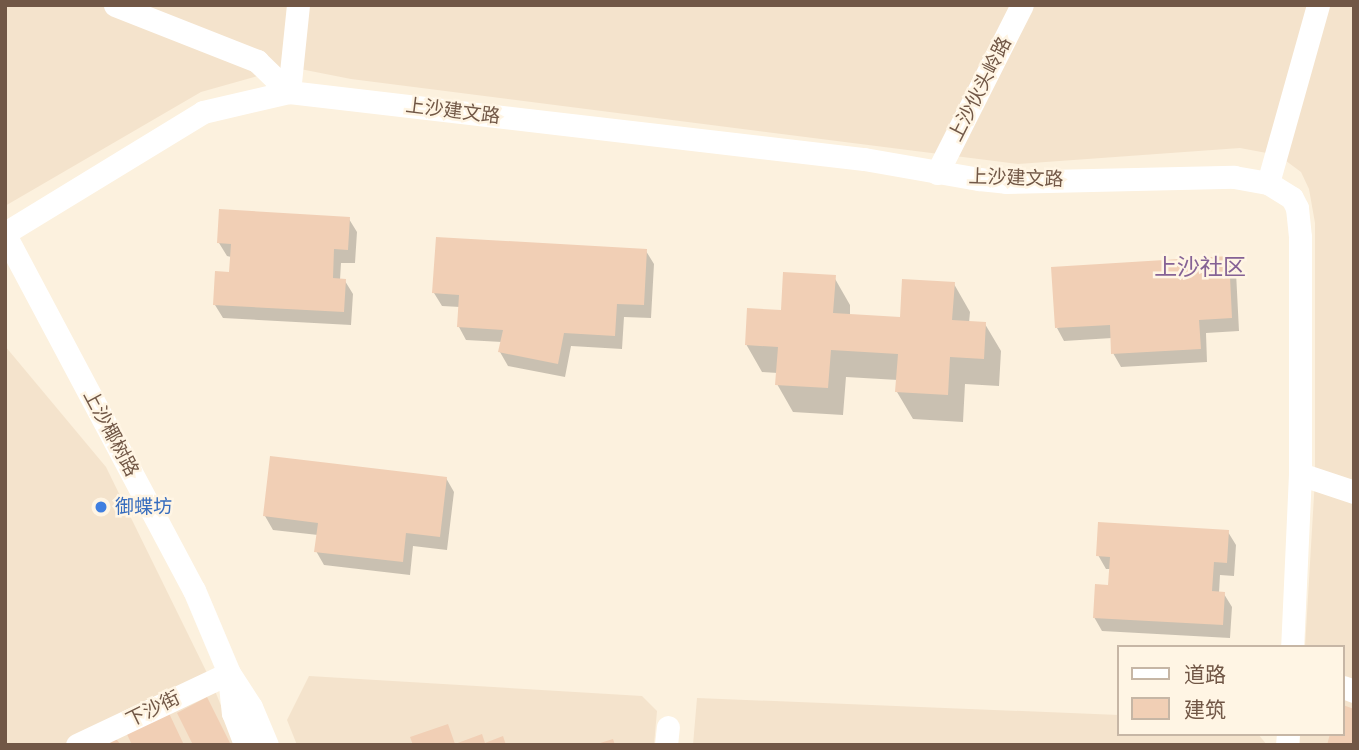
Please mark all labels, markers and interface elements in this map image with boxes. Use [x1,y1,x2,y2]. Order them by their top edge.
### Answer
street label: 上沙伙头岭路 [944,33,1016,145]
street label: 上沙建文路 [404,94,502,128]
street label: 上沙建文路 [968,165,1064,191]
district label: 上沙社区 [1154,253,1246,281]
street label: 上沙椰树路 [79,386,143,480]
place label: 御蝶坊 [115,496,172,518]
marker: 御蝶坊 [93,499,109,515]
legend [1118,645,1345,736]
text: 道路 [1184,661,1226,689]
street label: 下沙街 [122,686,184,732]
text: 建筑 [1184,696,1226,724]

